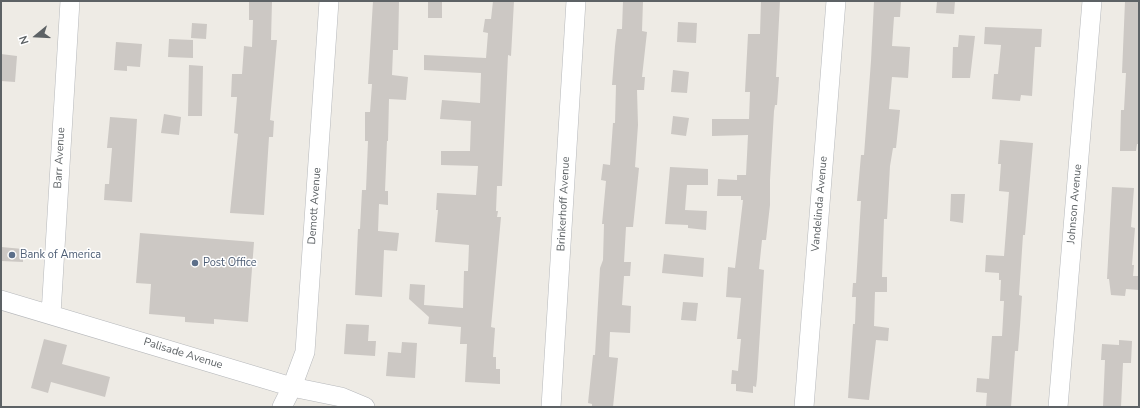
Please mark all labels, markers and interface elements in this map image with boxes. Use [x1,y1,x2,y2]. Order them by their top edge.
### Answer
north arrow [16,16,56,56]
text: N [16,34,33,46]
street label: Barr Avenue [52,127,68,189]
street label: Brinkerhoff Avenue [555,156,573,252]
street label: Vandelinda Avenue [809,156,831,252]
street label: Johnson Avenue [1065,164,1085,244]
street label: Demott Avenue [306,167,324,245]
place label: Bank of America [20,248,101,262]
marker: Bank of America [7,250,17,260]
place label: Post Office [203,256,257,270]
marker: Post Office [190,258,200,268]
street label: Palisade Avenue [142,336,224,372]

